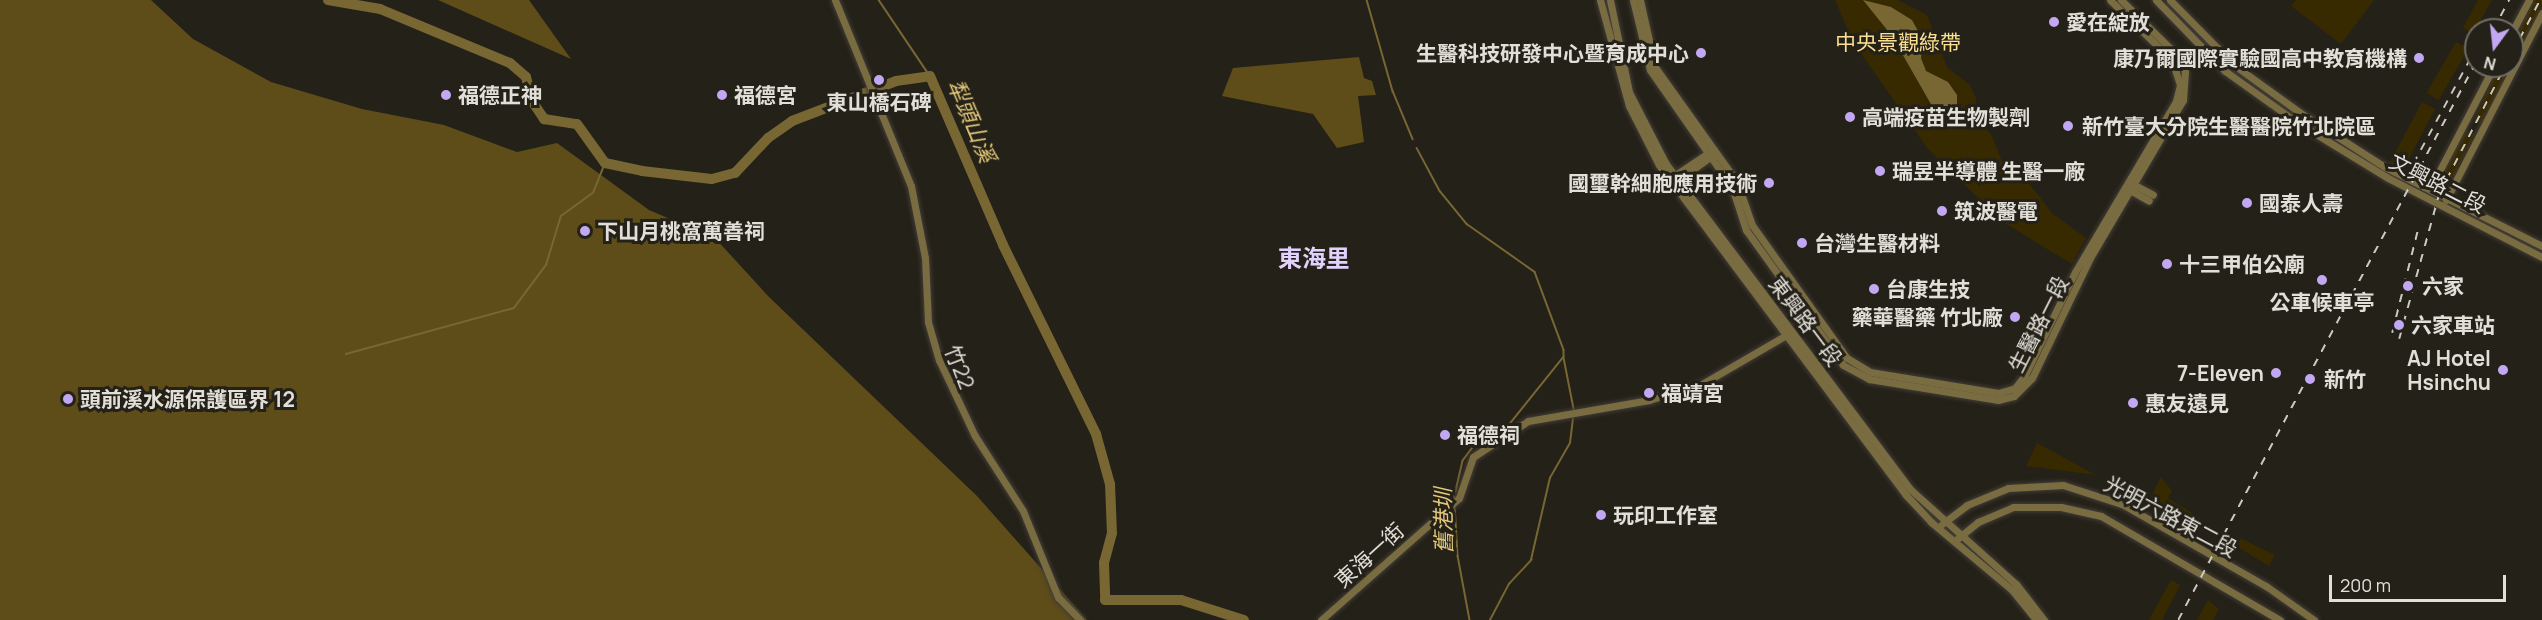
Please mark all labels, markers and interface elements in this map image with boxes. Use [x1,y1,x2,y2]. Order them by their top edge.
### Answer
place label: 愛在綻放 [2066,9,2150,35]
marker: 愛在綻放 [2047,15,2061,29]
north arrow [2464,18,2524,78]
park label: 中央景觀綠帶 [1835,29,1961,55]
place label: 生醫科技研發中心暨育成中心 [1416,40,1689,66]
place label: 康乃爾國際實驗國高中教育機構 [2113,45,2407,71]
marker: 生醫科技研發中心暨育成中心 [1694,46,1708,60]
marker: 康乃爾國際實驗國高中教育機構 [2412,51,2426,65]
text: N [2481,51,2498,76]
marker: 東山橋石碑 [872,73,886,87]
water label: 犁頭山溪 [942,75,1000,167]
place label: 福德正神 [458,82,542,108]
place label: 福德宮 [734,82,797,108]
marker: 福德正神 [439,88,453,102]
marker: 福德宮 [715,88,729,102]
place label: 東山橋石碑 [827,89,931,115]
place label: 高端疫苗生物製劑 [1862,104,2030,130]
marker: 高端疫苗生物製劑 [1843,110,1857,124]
place label: 新竹臺大分院生醫醫院竹北院區 [2082,113,2376,139]
marker: 新竹臺大分院生醫醫院竹北院區 [2059,117,2077,135]
street label: 文興路二段 [2386,148,2490,218]
place label: 瑞昱半導體 生醫一廠 [1892,158,2085,184]
marker: 瑞昱半導體 生醫一廠 [1873,164,1887,178]
place label: 國璽幹細胞應用技術 [1568,170,1757,196]
marker: 國璽幹細胞應用技術 [1762,176,1776,190]
place label: 國泰人壽 [2259,190,2343,216]
marker: 國泰人壽 [2240,196,2254,210]
place label: 筑波醫電 [1954,198,2038,224]
marker: 筑波醫電 [1935,204,1949,218]
place label: 下山月桃窩萬善祠 [597,218,765,244]
marker: 下山月桃窩萬善祠 [578,224,592,238]
place label: 台灣生醫材料 [1814,230,1940,256]
marker: 台灣生醫材料 [1795,236,1809,250]
district label: 東海里 [1278,244,1350,272]
place label: 十三甲伯公廟 [2179,251,2305,277]
marker: 十三甲伯公廟 [2160,257,2174,271]
street label: 東興路一段 [1764,271,1848,371]
street label: 生醫路一段 [2003,272,2073,376]
marker: 公車候車亭 [2315,273,2329,287]
place label: 六家 [2422,273,2464,299]
place label: 台康生技 [1886,276,1970,302]
marker: 六家 [2399,277,2417,295]
marker: 台康生技 [1867,282,1881,296]
place label: 公車候車亭 [2270,289,2374,315]
place label: 藥華醫藥 竹北廠 [1852,304,2003,330]
marker: 藥華醫藥 竹北廠 [2008,310,2022,324]
place label: 六家車站 [2411,312,2495,338]
marker: 六家車站 [2392,318,2406,332]
street label: 竹22 [940,342,980,392]
place label: AJ Hotel Hsinchu [2407,345,2491,395]
place label: 7-Eleven [2177,360,2264,386]
marker: AJ Hotel Hsinchu [2496,363,2510,377]
marker: 7-Eleven [2269,366,2283,380]
place label: 新竹 [2324,366,2366,392]
marker: 新竹 [2301,370,2319,388]
place label: 福靖宮 [1661,380,1724,406]
place label: 頭前溪水源保護區界 12 [80,386,295,412]
marker: 福靖宮 [1642,386,1656,400]
place label: 惠友遠見 [2145,390,2229,416]
marker: 頭前溪水源保護區界 12 [61,392,75,406]
marker: 惠友遠見 [2126,396,2140,410]
place label: 福德祠 [1457,422,1520,448]
marker: 福德祠 [1438,428,1452,442]
street label: 光明六路東二段 [2100,470,2242,562]
water label: 舊港圳 [1430,488,1458,554]
place label: 玩印工作室 [1613,502,1718,528]
marker: 玩印工作室 [1594,508,1608,522]
street label: 東海一街 [1329,518,1409,592]
scale bar [2332,563,2509,601]
text: 200 m [2340,573,2391,597]

